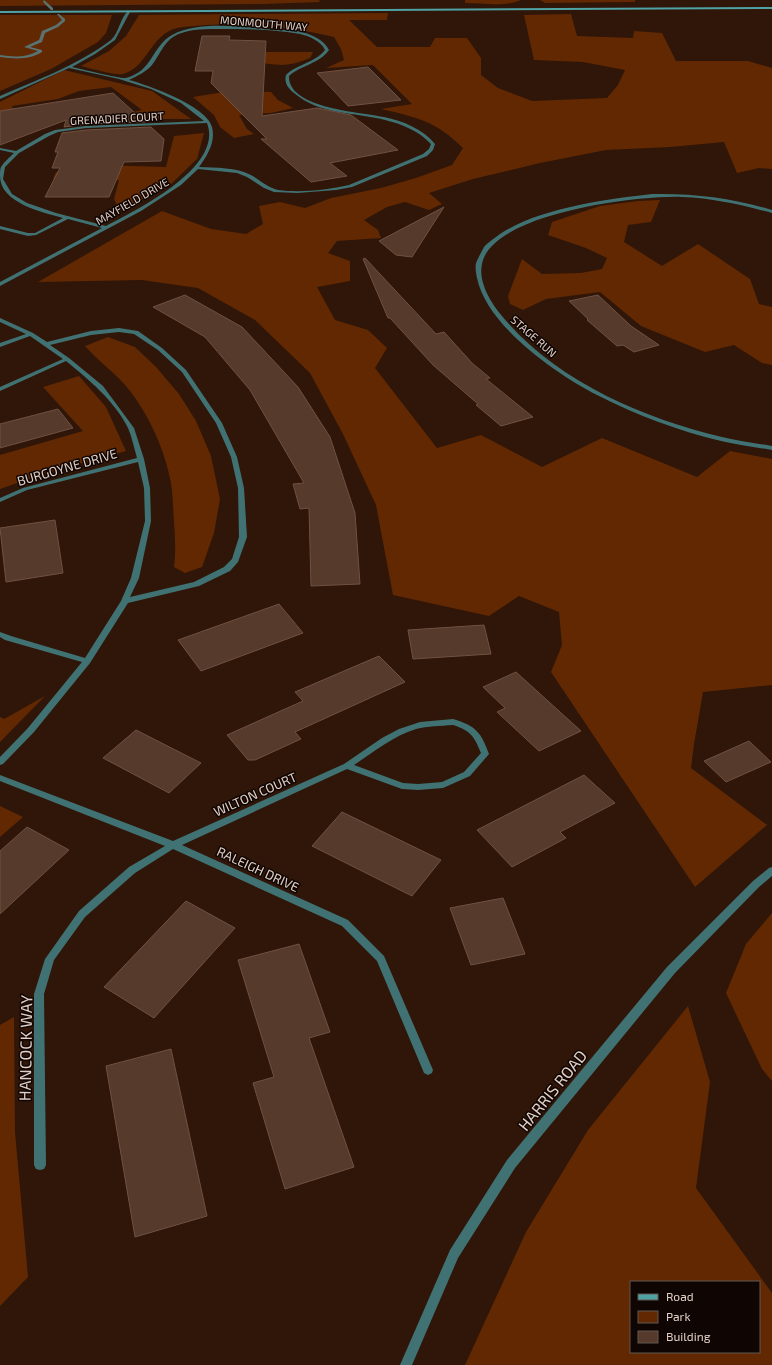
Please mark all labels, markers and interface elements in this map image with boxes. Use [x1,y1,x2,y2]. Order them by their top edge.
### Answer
street label: MONMOUTH WAY [220,13,309,33]
street label: GRENADIER COURT [70,109,165,127]
street label: MAYFIELD DRIVE [93,175,171,227]
street label: STAGE RUN [509,313,559,359]
street label: BURGOYNE DRIVE [15,445,119,489]
street label: WILTON COURT [211,768,299,819]
street label: RALEIGH DRIVE [215,843,301,895]
street label: HANCOCK WAY [15,995,35,1101]
street label: HARRIS ROAD [514,1046,590,1134]
legend [630,1281,760,1353]
text: Road [666,1289,694,1303]
text: Park [666,1309,691,1323]
text: Building [666,1329,711,1343]

